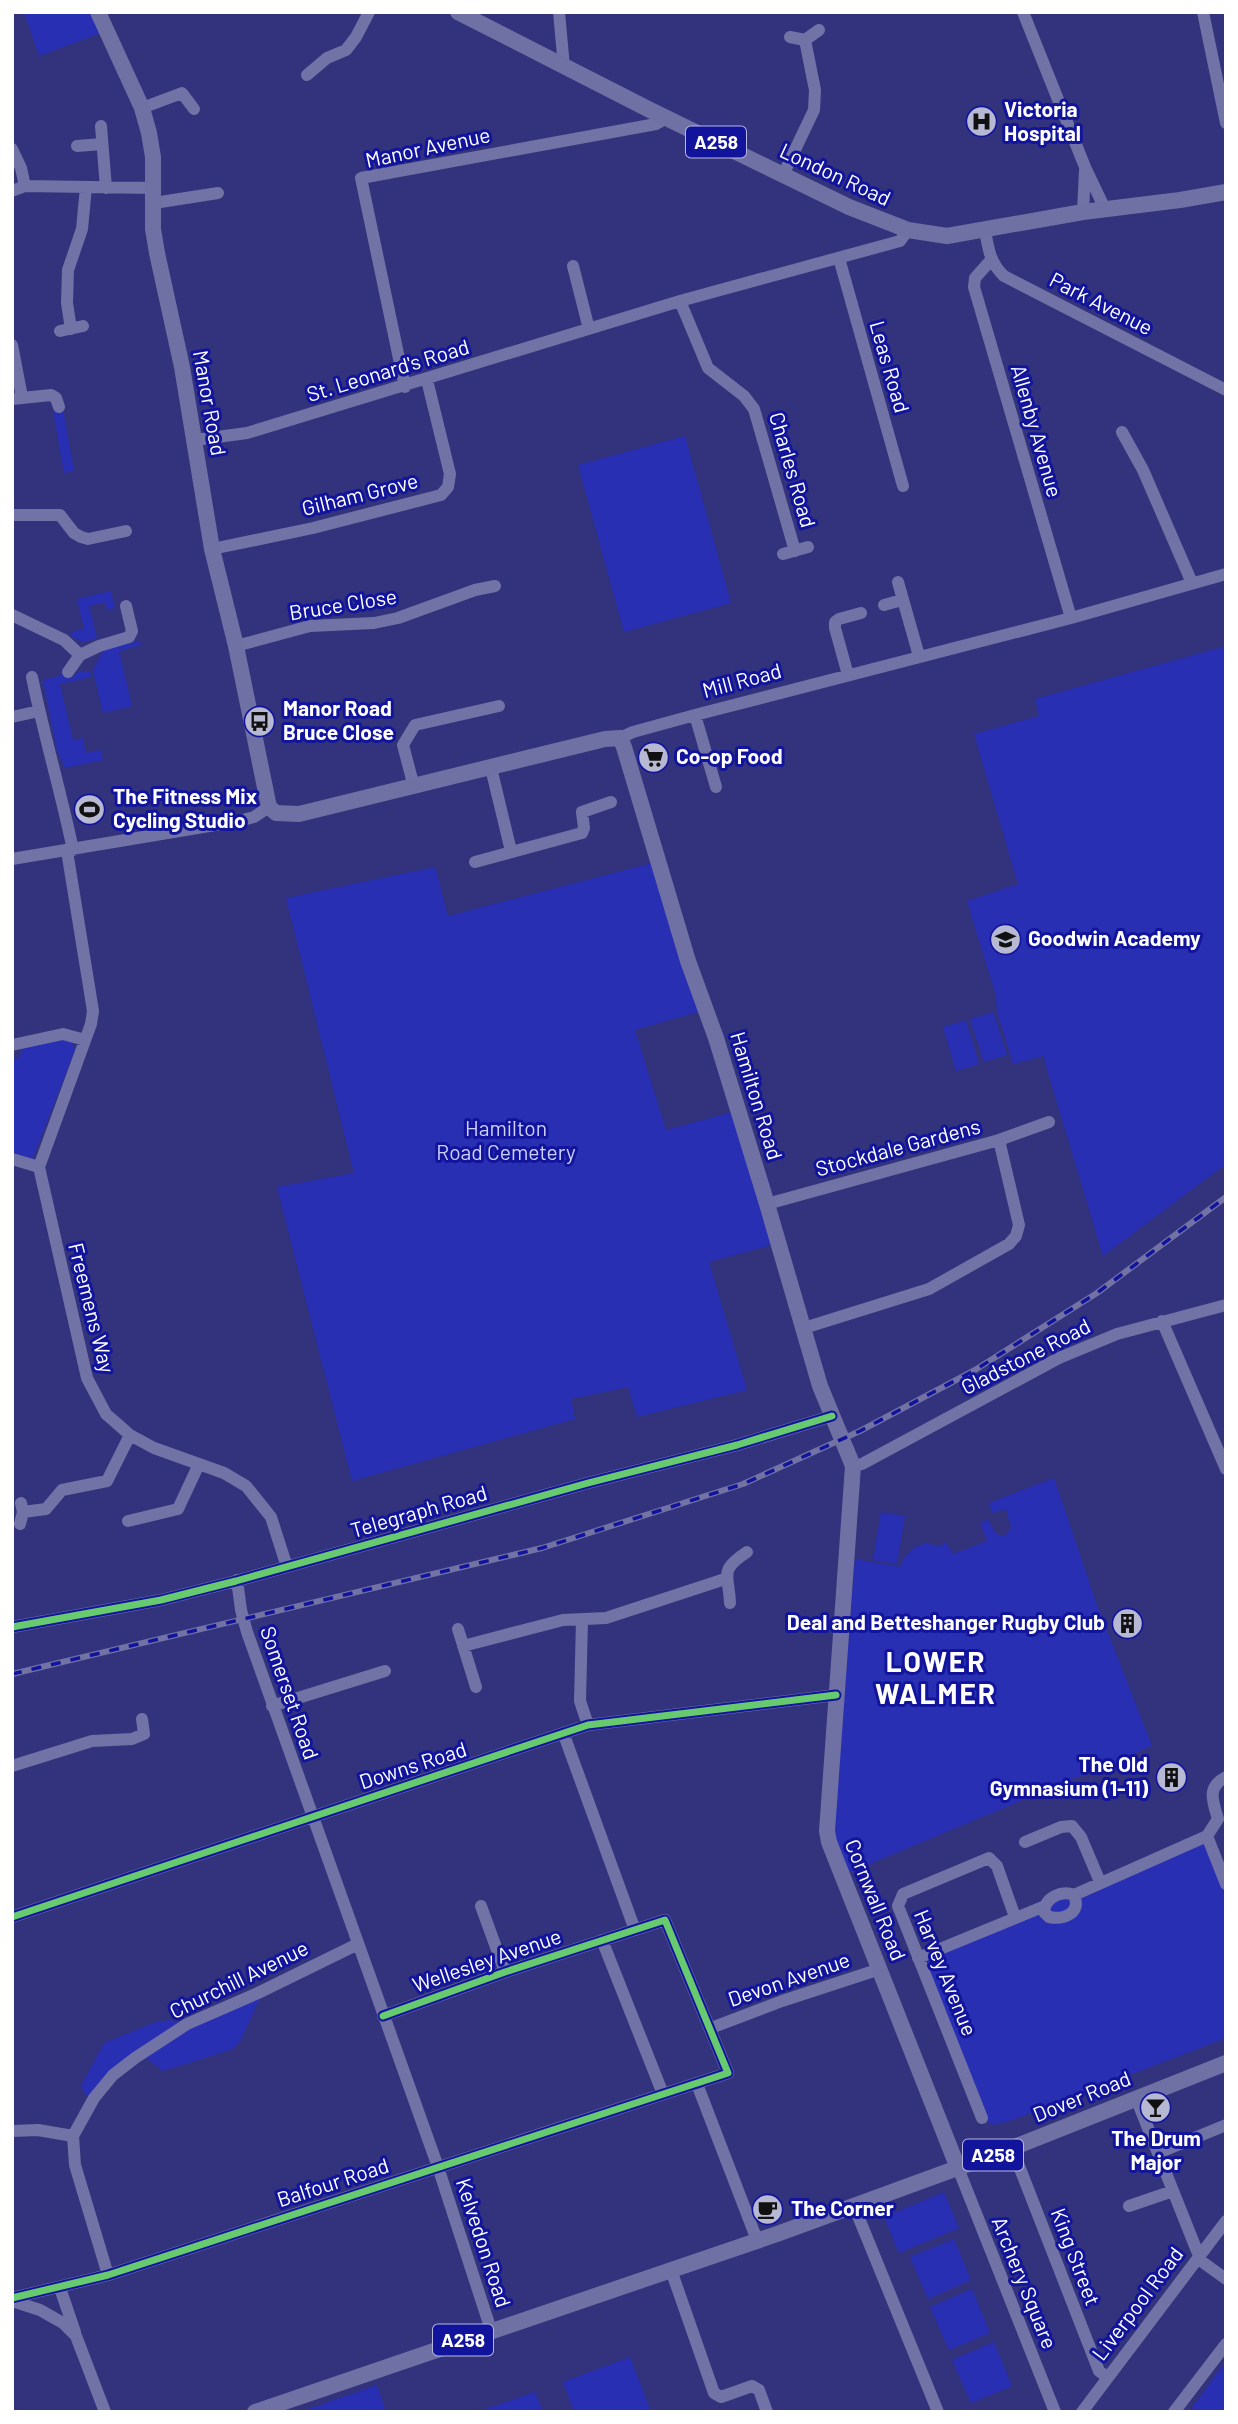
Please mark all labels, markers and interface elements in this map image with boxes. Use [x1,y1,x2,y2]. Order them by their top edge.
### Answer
place label: Victoria Hospital [1004,96,1081,145]
hospital icon: Victoria Hospital [964,105,998,139]
street label: Manor Avenue [363,121,492,172]
road number: A258 [686,126,746,158]
street label: London Road [776,137,895,210]
street label: Park Avenue [1046,266,1157,339]
street label: Leas Road [865,318,915,415]
street label: St. Leonard's Road [303,333,472,406]
street label: Manor Road [189,348,232,457]
street label: Allenby Avenue [1007,361,1068,500]
street label: Charles Road [765,409,822,530]
street label: Gilham Grove [299,467,420,520]
street label: Bruce Close [287,583,398,624]
street label: Mill Road [699,657,784,702]
place label: Manor Road Bruce Close [283,695,394,744]
bus stop icon: Manor Road Bruce Close [243,704,277,738]
supermarket icon: Co-op Food [636,740,670,774]
place label: Co-op Food [676,743,783,768]
place label: The Fitness Mix Cycling Studio [113,783,257,832]
sports icon: The Fitness Mix Cycling Studio [73,792,107,826]
school or university icon: Goodwin Academy [988,922,1022,956]
place label: Goodwin Academy [1028,925,1201,950]
street label: Hamilton Road [726,1028,789,1163]
street label: Stockdale Gardens [812,1113,983,1181]
park label: Hamilton Road Cemetery [436,1115,576,1164]
street label: Freemens Way [64,1240,121,1376]
street label: Gladstone Road [956,1312,1094,1399]
street label: Telegraph Road [347,1479,490,1542]
building icon: Deal and Betteshanger Rugby Club [1111,1606,1145,1640]
place label: Deal and Betteshanger Rugby Club [787,1609,1105,1634]
street label: Somerset Road [256,1623,325,1762]
district label: LOWER WALMER [875,1644,997,1710]
street label: Downs Road [356,1736,469,1794]
place label: The Old Gymnasium (1-11) [990,1751,1149,1800]
building icon: The Old Gymnasium (1-11) [1154,1760,1188,1794]
street label: Cornwall Road [841,1835,912,1964]
street label: Harvey Avenue [910,1906,983,2039]
street label: Wellesley Avenue [409,1922,564,1997]
street label: Churchill Avenue [165,1934,312,2023]
street label: Devon Avenue [724,1946,853,2011]
street label: Dover Road [1029,2065,1134,2127]
bar icon: The Drum Major [1139,2090,1173,2124]
place label: The Drum Major [1111,2125,1201,2174]
road number: A258 [963,2140,1023,2170]
street label: Balfour Road [273,2152,392,2211]
street label: Kelvedon Road [452,2175,517,2310]
cafe icon: The Corner [751,2192,785,2226]
place label: The Corner [791,2195,894,2220]
street label: King Street [1046,2204,1106,2309]
street label: Archery Square [988,2213,1063,2352]
street label: Liverpool Road [1086,2241,1188,2365]
road number: A258 [433,2324,493,2356]

